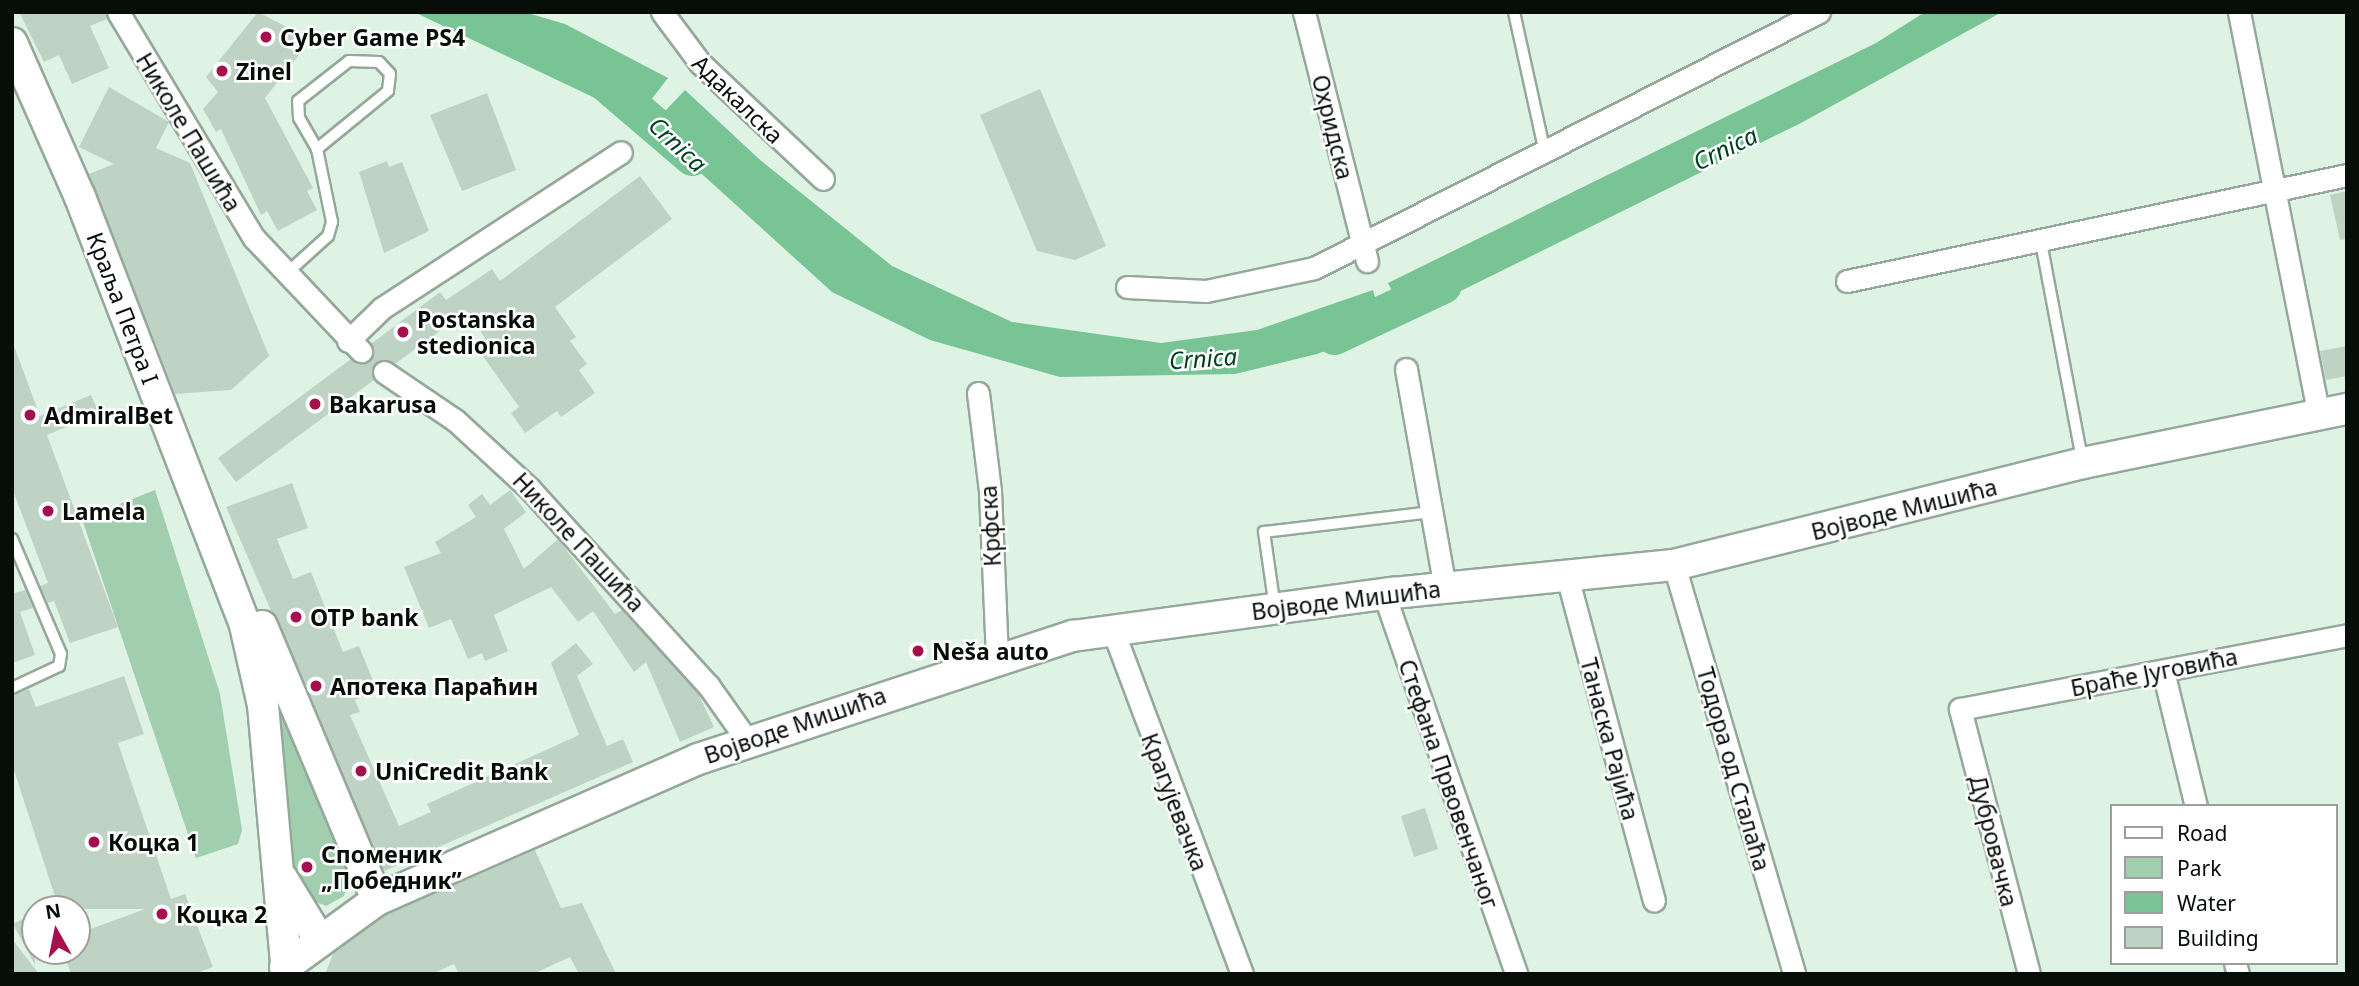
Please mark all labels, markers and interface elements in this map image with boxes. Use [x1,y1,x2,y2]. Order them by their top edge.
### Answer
place label: Cyber Game PS4 [280,23,465,51]
marker: Cyber Game PS4 [258,29,274,45]
street label: Николе Пашића [131,48,247,216]
street label: Адакалска [687,49,789,149]
place label: Zinel [236,57,292,85]
marker: Zinel [214,63,230,79]
street label: Охридска [1307,72,1359,182]
water label: Crnica [643,110,713,178]
water label: Crnica [1688,120,1762,176]
street label: Краља Петра I [81,228,165,388]
place label: Postanska stedionica [417,305,536,359]
marker: Postanska stedionica [395,324,411,340]
water label: Crnica [1168,341,1238,375]
place label: Bakarusa [329,390,437,418]
marker: Bakarusa [307,396,323,412]
place label: AdmiralBet [44,401,173,429]
marker: AdmiralBet [22,407,38,423]
street label: Николе Пашића [507,467,651,617]
street label: Војводе Мишића [1808,473,2000,545]
street label: Крфска [974,485,1006,567]
place label: Lamela [62,497,145,525]
marker: Lamela [40,503,56,519]
street label: Војводе Мишића [1250,575,1442,625]
place label: OTP bank [310,603,419,631]
marker: OTP bank [288,609,304,625]
place label: Neša auto [932,637,1049,665]
street label: Браће Југовића [2068,642,2240,702]
marker: Neša auto [910,643,926,659]
street label: Танаска Рајића [1575,655,1645,823]
street label: Стефана Првовенчаног [1393,656,1505,912]
street label: Тодора од Сталаћа [1692,664,1776,874]
place label: Апотека Параћин [330,672,538,700]
marker: Апотека Параћин [308,678,324,694]
street label: Војводе Мишића [700,681,890,769]
street label: Крагујевачка [1136,729,1214,875]
place label: UniCredit Bank [375,757,548,785]
marker: UniCredit Bank [353,763,369,779]
street label: Дубровачка [1964,772,2024,910]
legend [2110,804,2338,965]
text: Road [2177,819,2227,847]
place label: Коцка 1 [108,828,199,856]
marker: Коцка 1 [86,834,102,850]
place label: Споменик „Победник” [321,840,462,894]
text: Park [2177,854,2221,882]
marker: Споменик „Победник” [299,859,315,875]
text: Water [2177,889,2236,917]
north arrow [21,895,91,965]
text: N [43,897,63,925]
place label: Коцка 2 [176,900,267,928]
marker: Коцка 2 [154,906,170,922]
text: Building [2177,924,2259,952]

